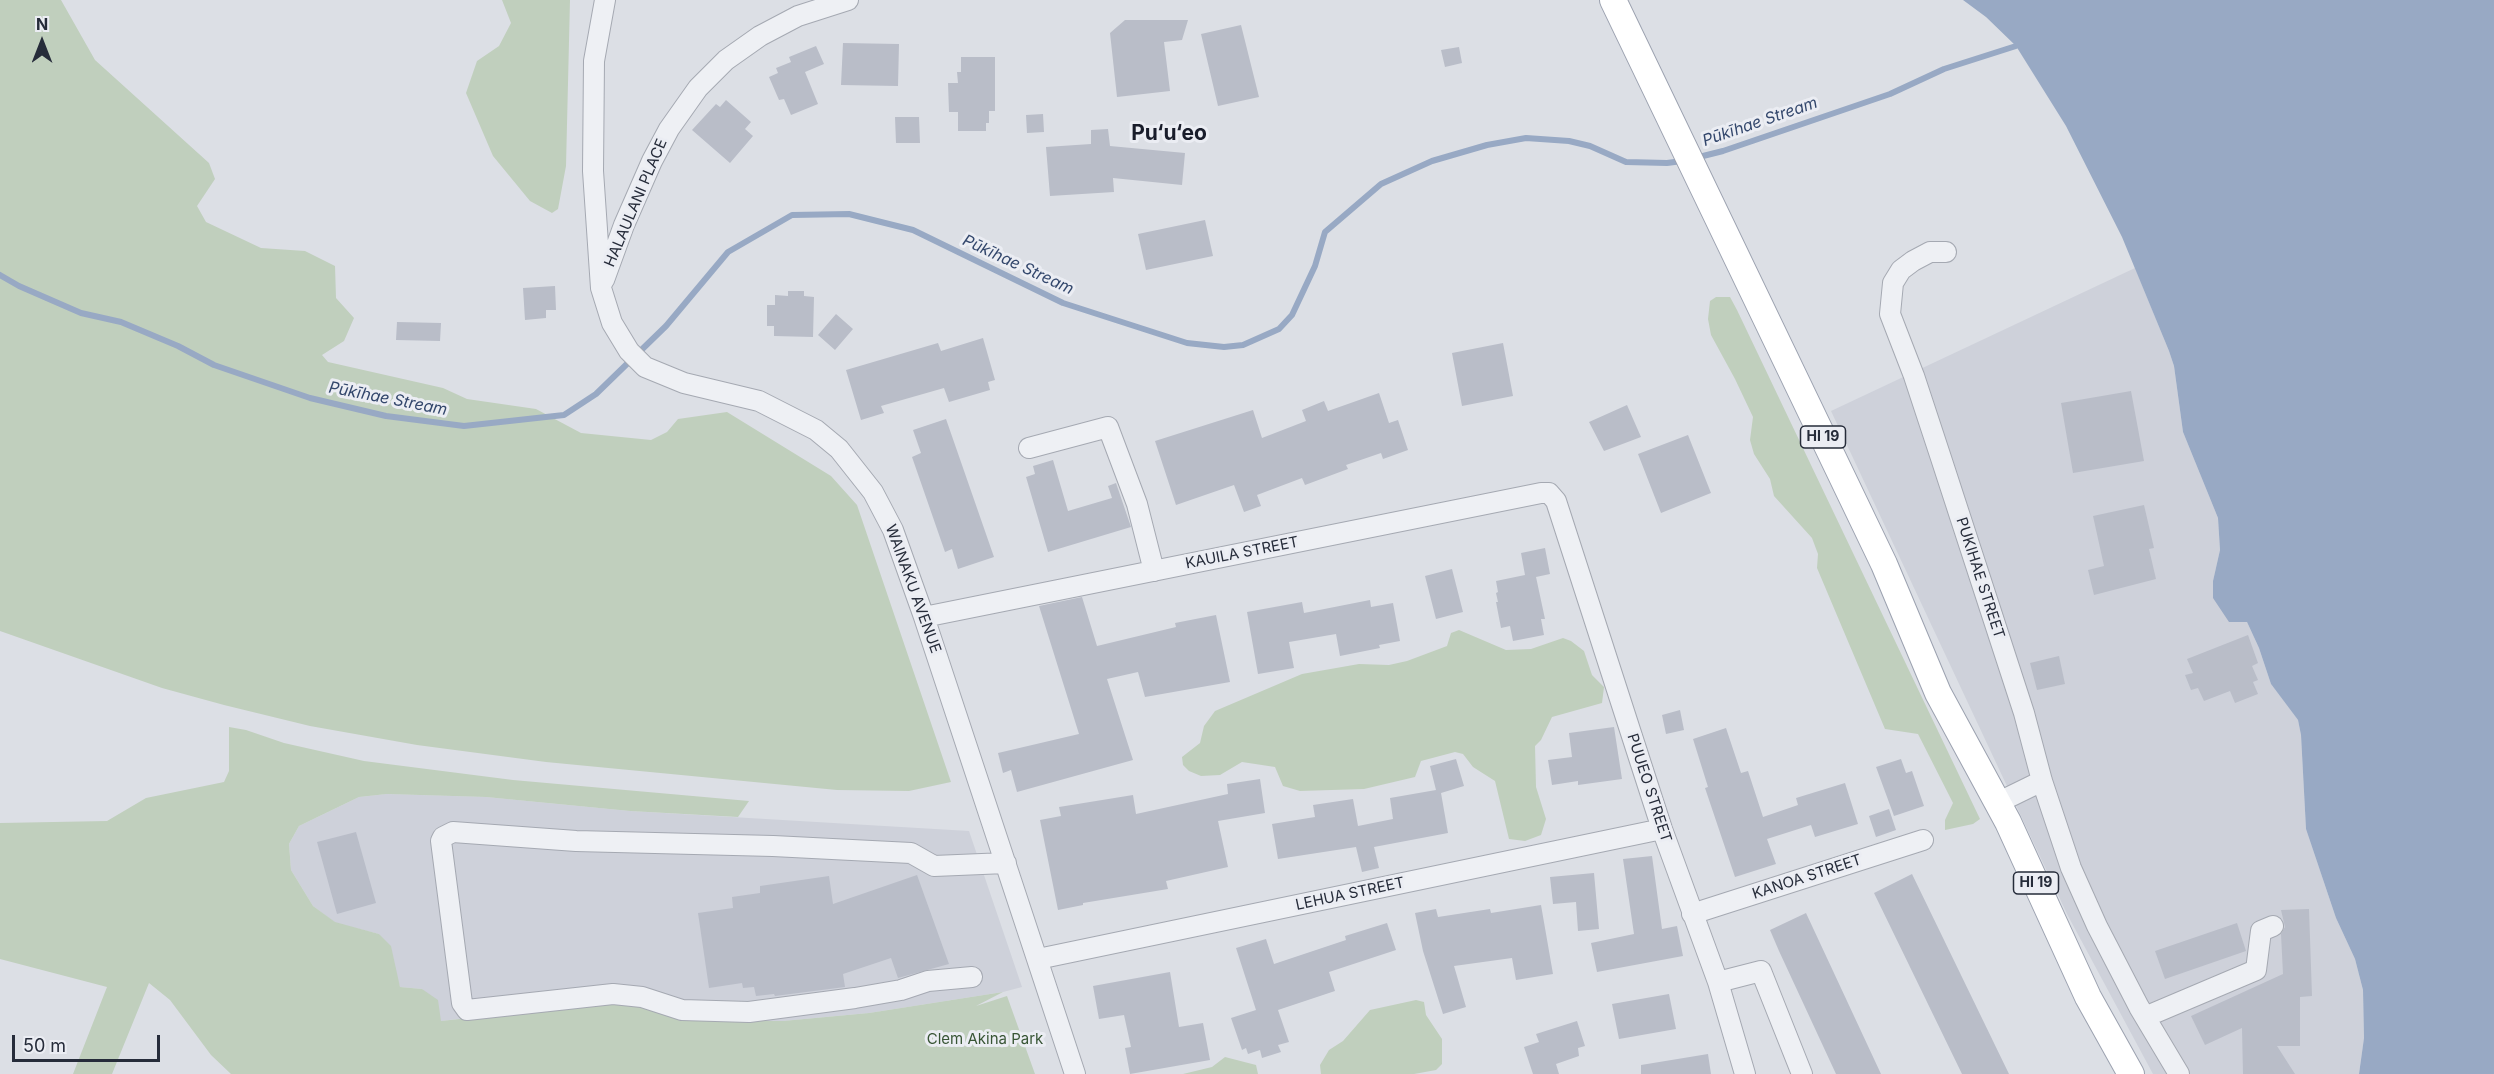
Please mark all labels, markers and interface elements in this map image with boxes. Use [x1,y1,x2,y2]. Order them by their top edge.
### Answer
north arrow [12,12,72,72]
text: N [36,14,48,34]
water label: Pūkīhae Stream [1700,93,1820,151]
district label: Pu‘u‘eo [1131,121,1207,147]
street label: HALAULANI PLACE [601,136,671,270]
water label: Pūkīhae Stream [959,231,1077,299]
water label: Pūkīhae Stream [327,378,449,420]
road number: HI 19 [1800,426,1846,448]
street label: PUKIHAE STREET [1952,515,2008,641]
street label: WAINAKU AVENUE [881,522,945,656]
street label: KAUILA STREET [1184,533,1300,573]
street label: PUUEO STREET [1623,731,1675,845]
street label: KANOA STREET [1750,851,1864,903]
road number: HI 19 [2014,872,2058,894]
street label: LEHUA STREET [1294,874,1406,914]
scale bar [15,1023,164,1061]
park label: Clem Akina Park [927,1030,1043,1048]
text: 50 m [23,1035,66,1056]

